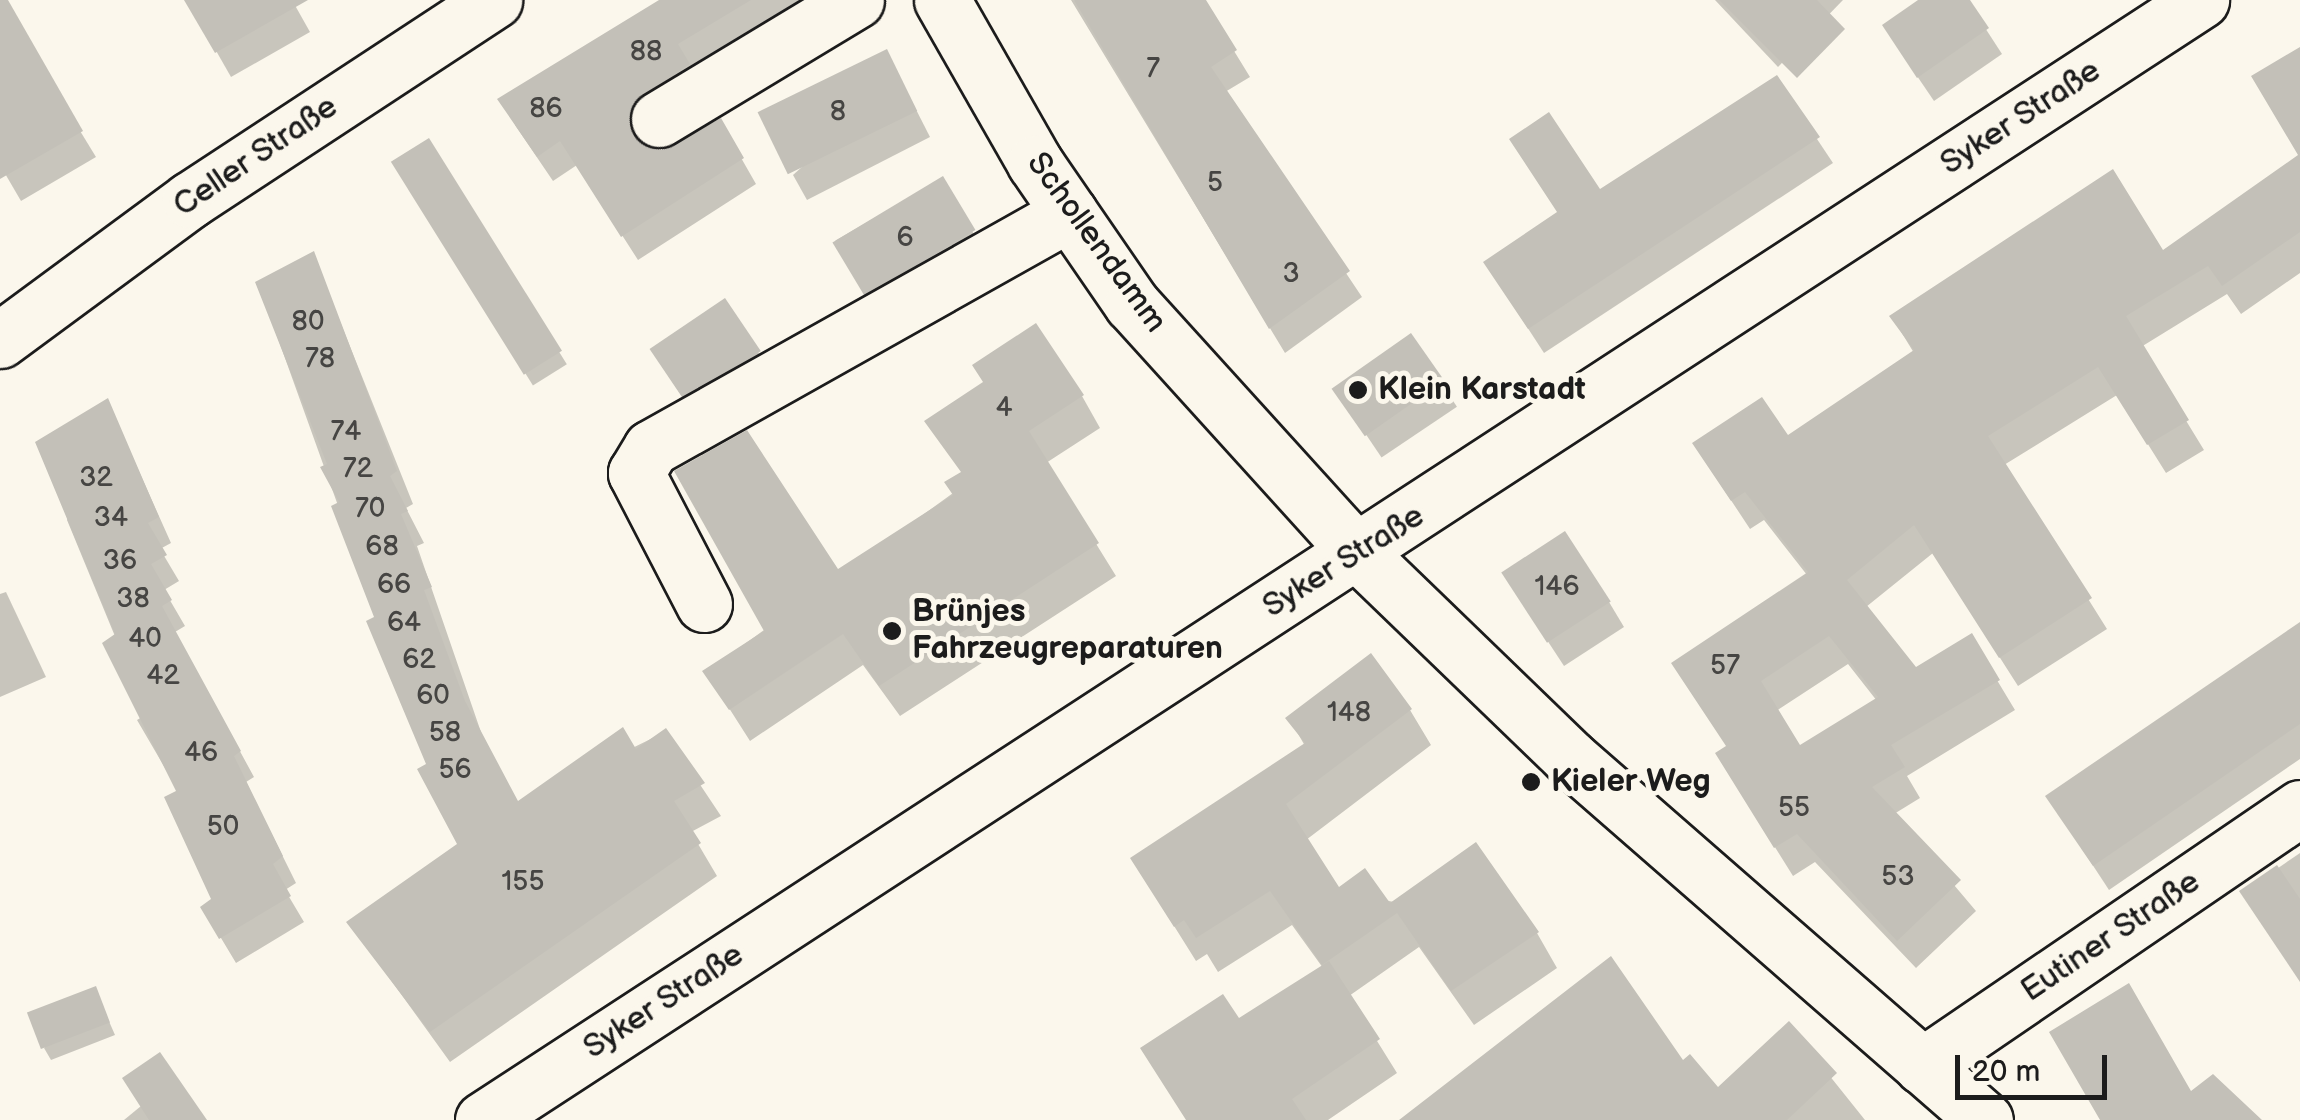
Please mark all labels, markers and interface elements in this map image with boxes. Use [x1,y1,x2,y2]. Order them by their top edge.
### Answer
house number: 88 [630,35,662,69]
house number: 7 [1146,52,1160,86]
street label: Syker Straße [1934,52,2108,184]
street label: Celler Straße [167,88,345,226]
house number: 86 [529,92,563,126]
house number: 8 [830,95,846,129]
street label: Schollendamm [1018,146,1174,340]
house number: 5 [1207,166,1223,200]
house number: 6 [896,221,914,255]
house number: 3 [1282,257,1300,291]
house number: 80 [292,305,324,339]
house number: 78 [305,342,335,376]
place label: Klein Karstadt [1378,371,1586,409]
marker: Klein Karstadt [1347,379,1369,401]
house number: 4 [995,391,1013,425]
house number: 74 [331,415,361,449]
house number: 72 [343,452,373,486]
house number: 32 [79,461,113,495]
house number: 70 [355,492,385,526]
street label: Syker Straße [1256,497,1432,627]
house number: 34 [94,501,128,535]
house number: 68 [365,530,399,564]
house number: 36 [103,544,137,578]
house number: 66 [377,568,411,602]
house number: 146 [1534,570,1580,604]
house number: 38 [116,582,150,616]
place label: Brünjes Fahrzeugreparaturen [912,594,1223,669]
house number: 64 [387,606,421,640]
marker: Brünjes Fahrzeugreparaturen [881,620,903,642]
house number: 40 [128,622,162,656]
house number: 62 [402,643,436,677]
house number: 57 [1710,649,1740,683]
house number: 42 [146,659,180,693]
house number: 60 [416,679,450,713]
house number: 148 [1327,696,1371,730]
house number: 58 [429,716,461,750]
house number: 46 [184,736,218,770]
house number: 56 [438,753,472,787]
place label: Kieler Weg [1551,763,1711,801]
marker: Kieler Weg [1520,771,1542,793]
house number: 55 [1778,791,1810,825]
house number: 50 [207,810,239,844]
house number: 53 [1881,860,1915,894]
street label: Eutiner Straße [2014,863,2208,1011]
house number: 155 [502,865,544,899]
street label: Syker Straße [577,936,751,1068]
scale bar [1960,1035,2112,1097]
text: 20 m [1972,1054,2040,1090]

